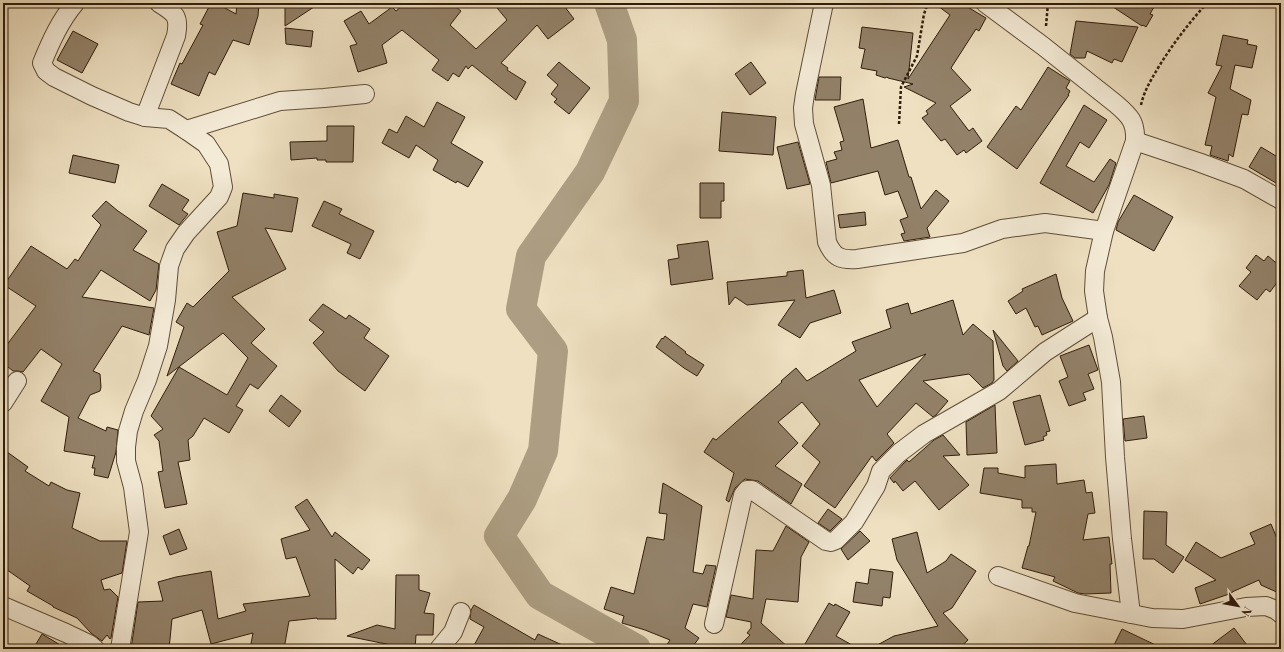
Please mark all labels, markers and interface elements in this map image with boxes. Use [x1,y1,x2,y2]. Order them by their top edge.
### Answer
north arrow [1218,586,1258,626]
text: N [1237,603,1254,618]

